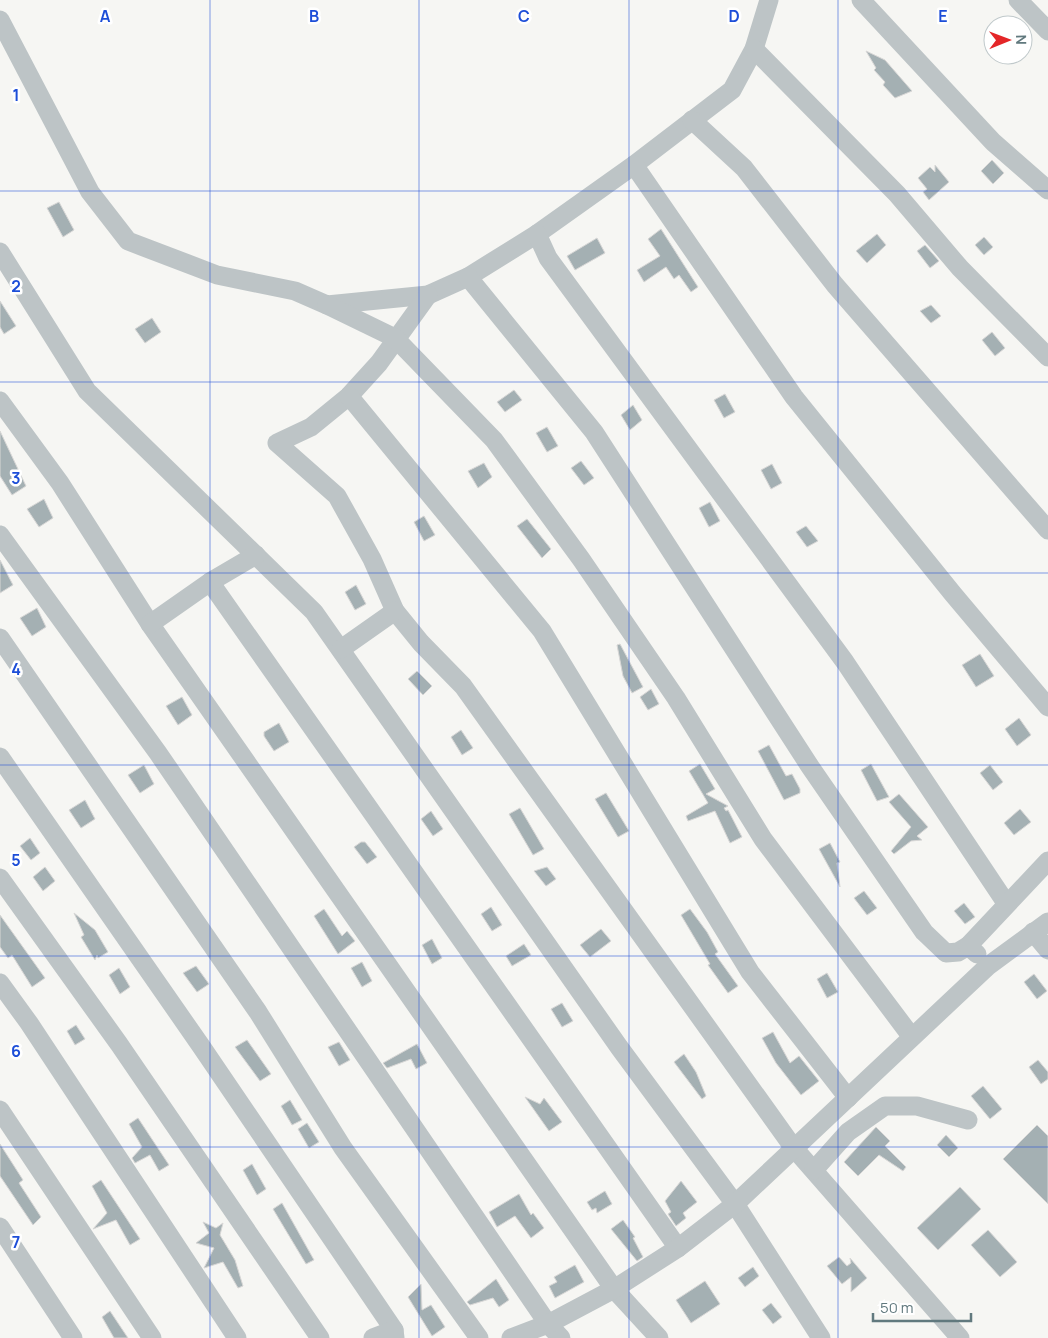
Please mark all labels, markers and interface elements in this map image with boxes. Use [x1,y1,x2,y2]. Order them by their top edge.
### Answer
text: A [100,5,111,27]
text: B [309,5,319,27]
text: C [518,5,530,27]
text: D [728,5,740,27]
text: E [938,5,948,27]
north arrow [983,15,1033,65]
text: N [1012,35,1031,45]
text: 1 [12,84,20,106]
text: 2 [11,275,21,297]
text: 3 [11,467,21,489]
text: 4 [11,658,21,680]
text: 5 [11,849,21,871]
text: 6 [11,1040,21,1062]
text: 7 [12,1231,20,1253]
scale bar [873,1290,970,1322]
text: 50 m [880,1297,914,1318]

